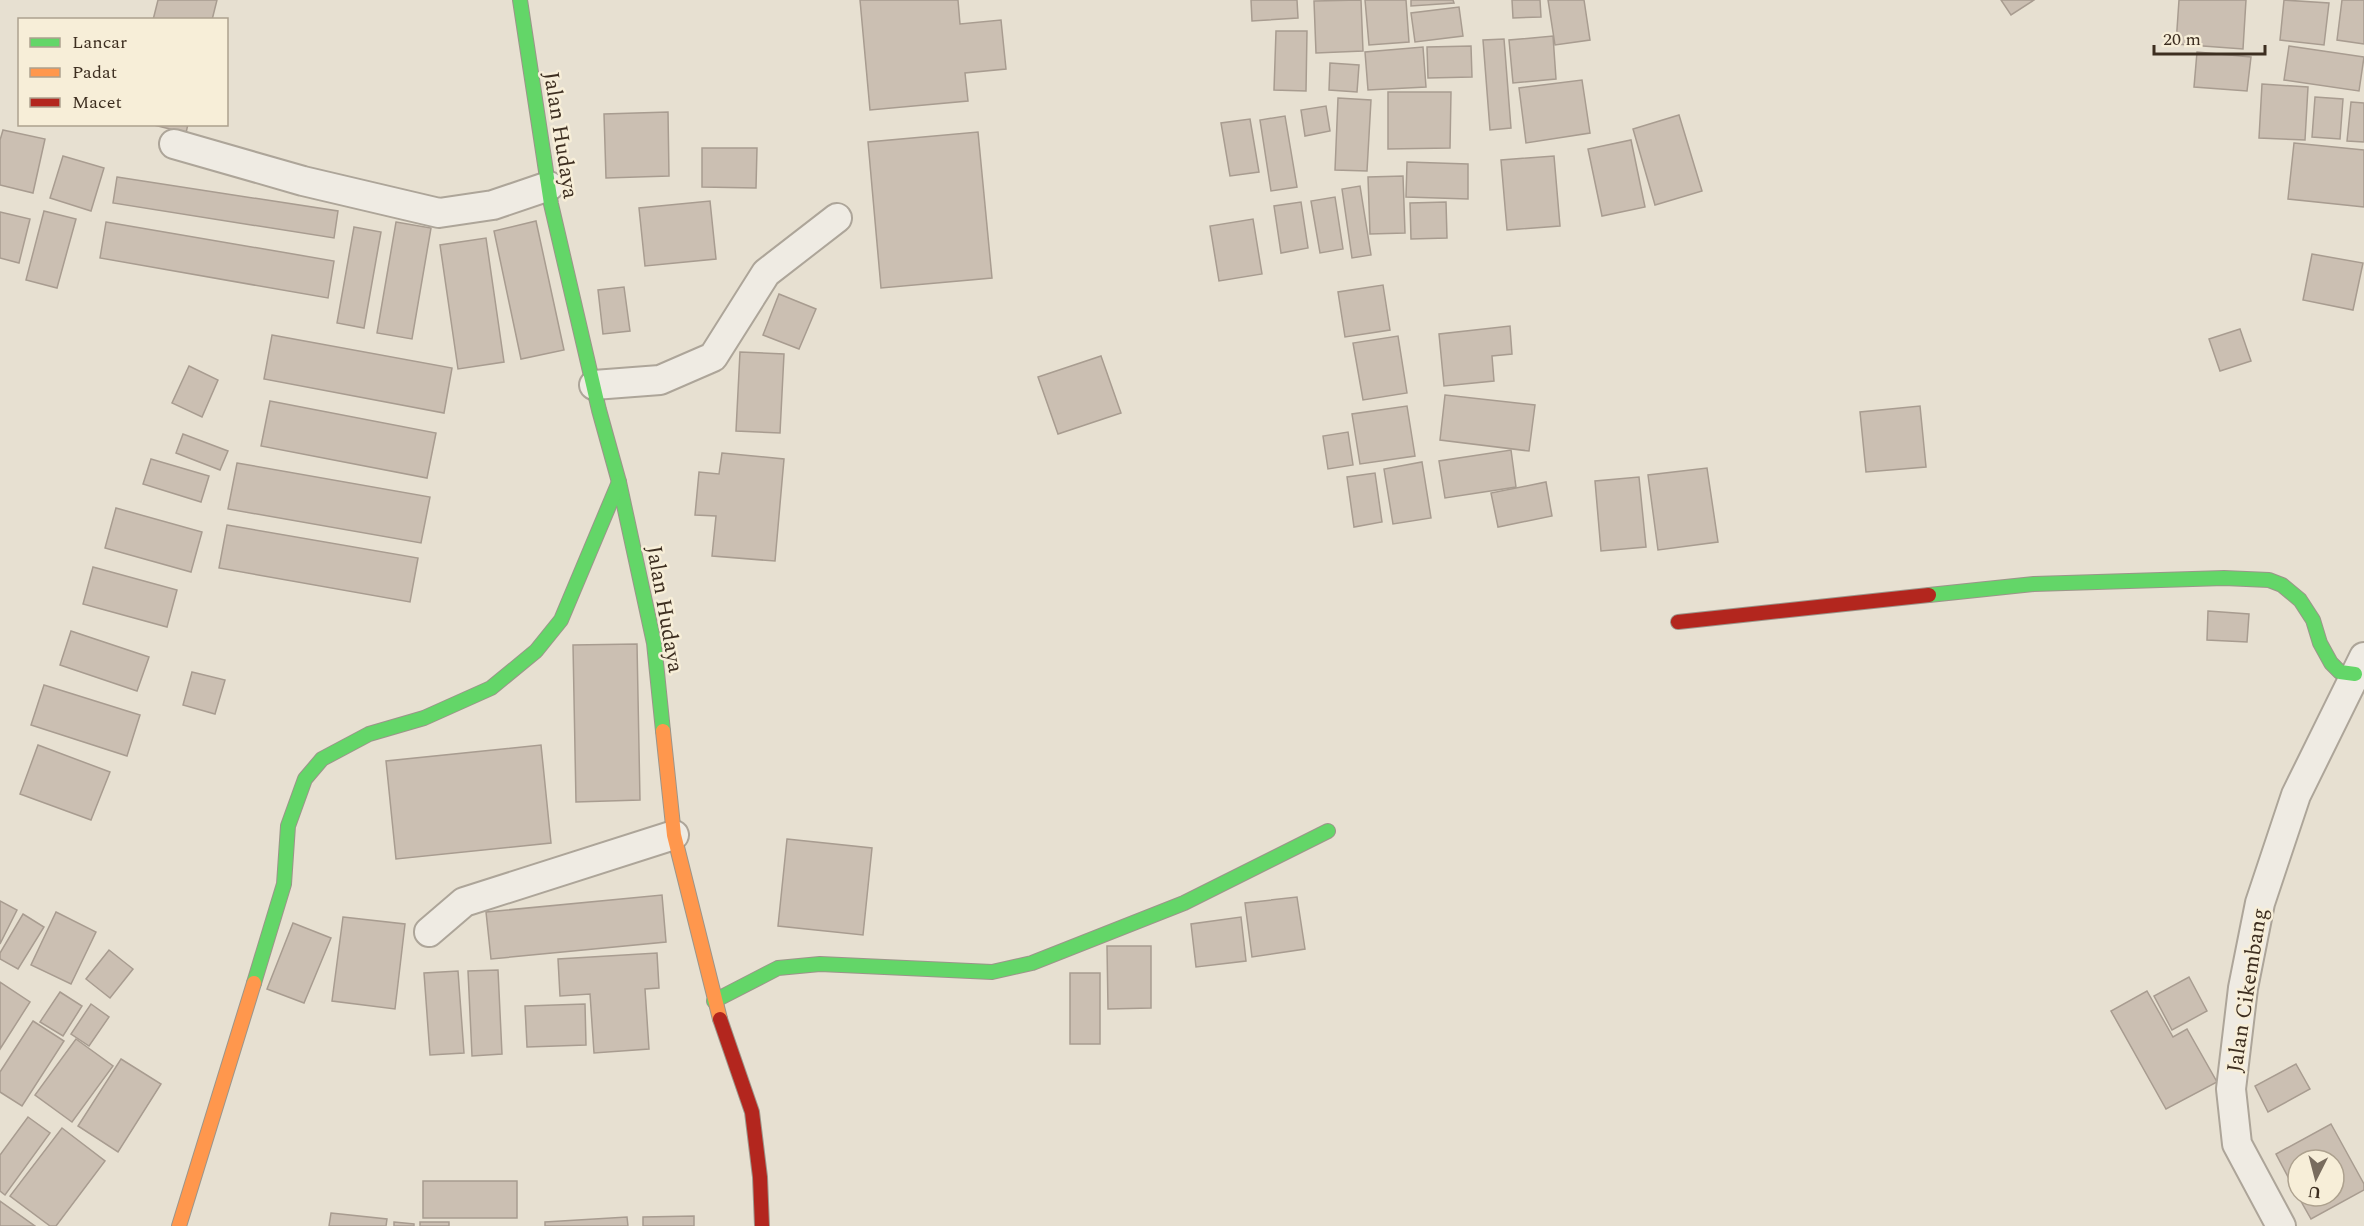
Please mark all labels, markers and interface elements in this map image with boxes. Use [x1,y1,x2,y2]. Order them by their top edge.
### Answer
legend [18,18,228,126]
scale bar [2154,18,2265,56]
text: 20 m [2163,26,2201,53]
text: Lancar [72,29,127,56]
text: Padat [72,59,117,86]
street label: Jalan Hudaya [534,69,587,202]
text: Macet [72,89,122,116]
street label: Jalan Hudaya [637,543,692,676]
street label: Jalan Cikembang [2218,906,2277,1075]
north arrow [2286,1148,2346,1208]
text: U [2307,1179,2322,1205]

